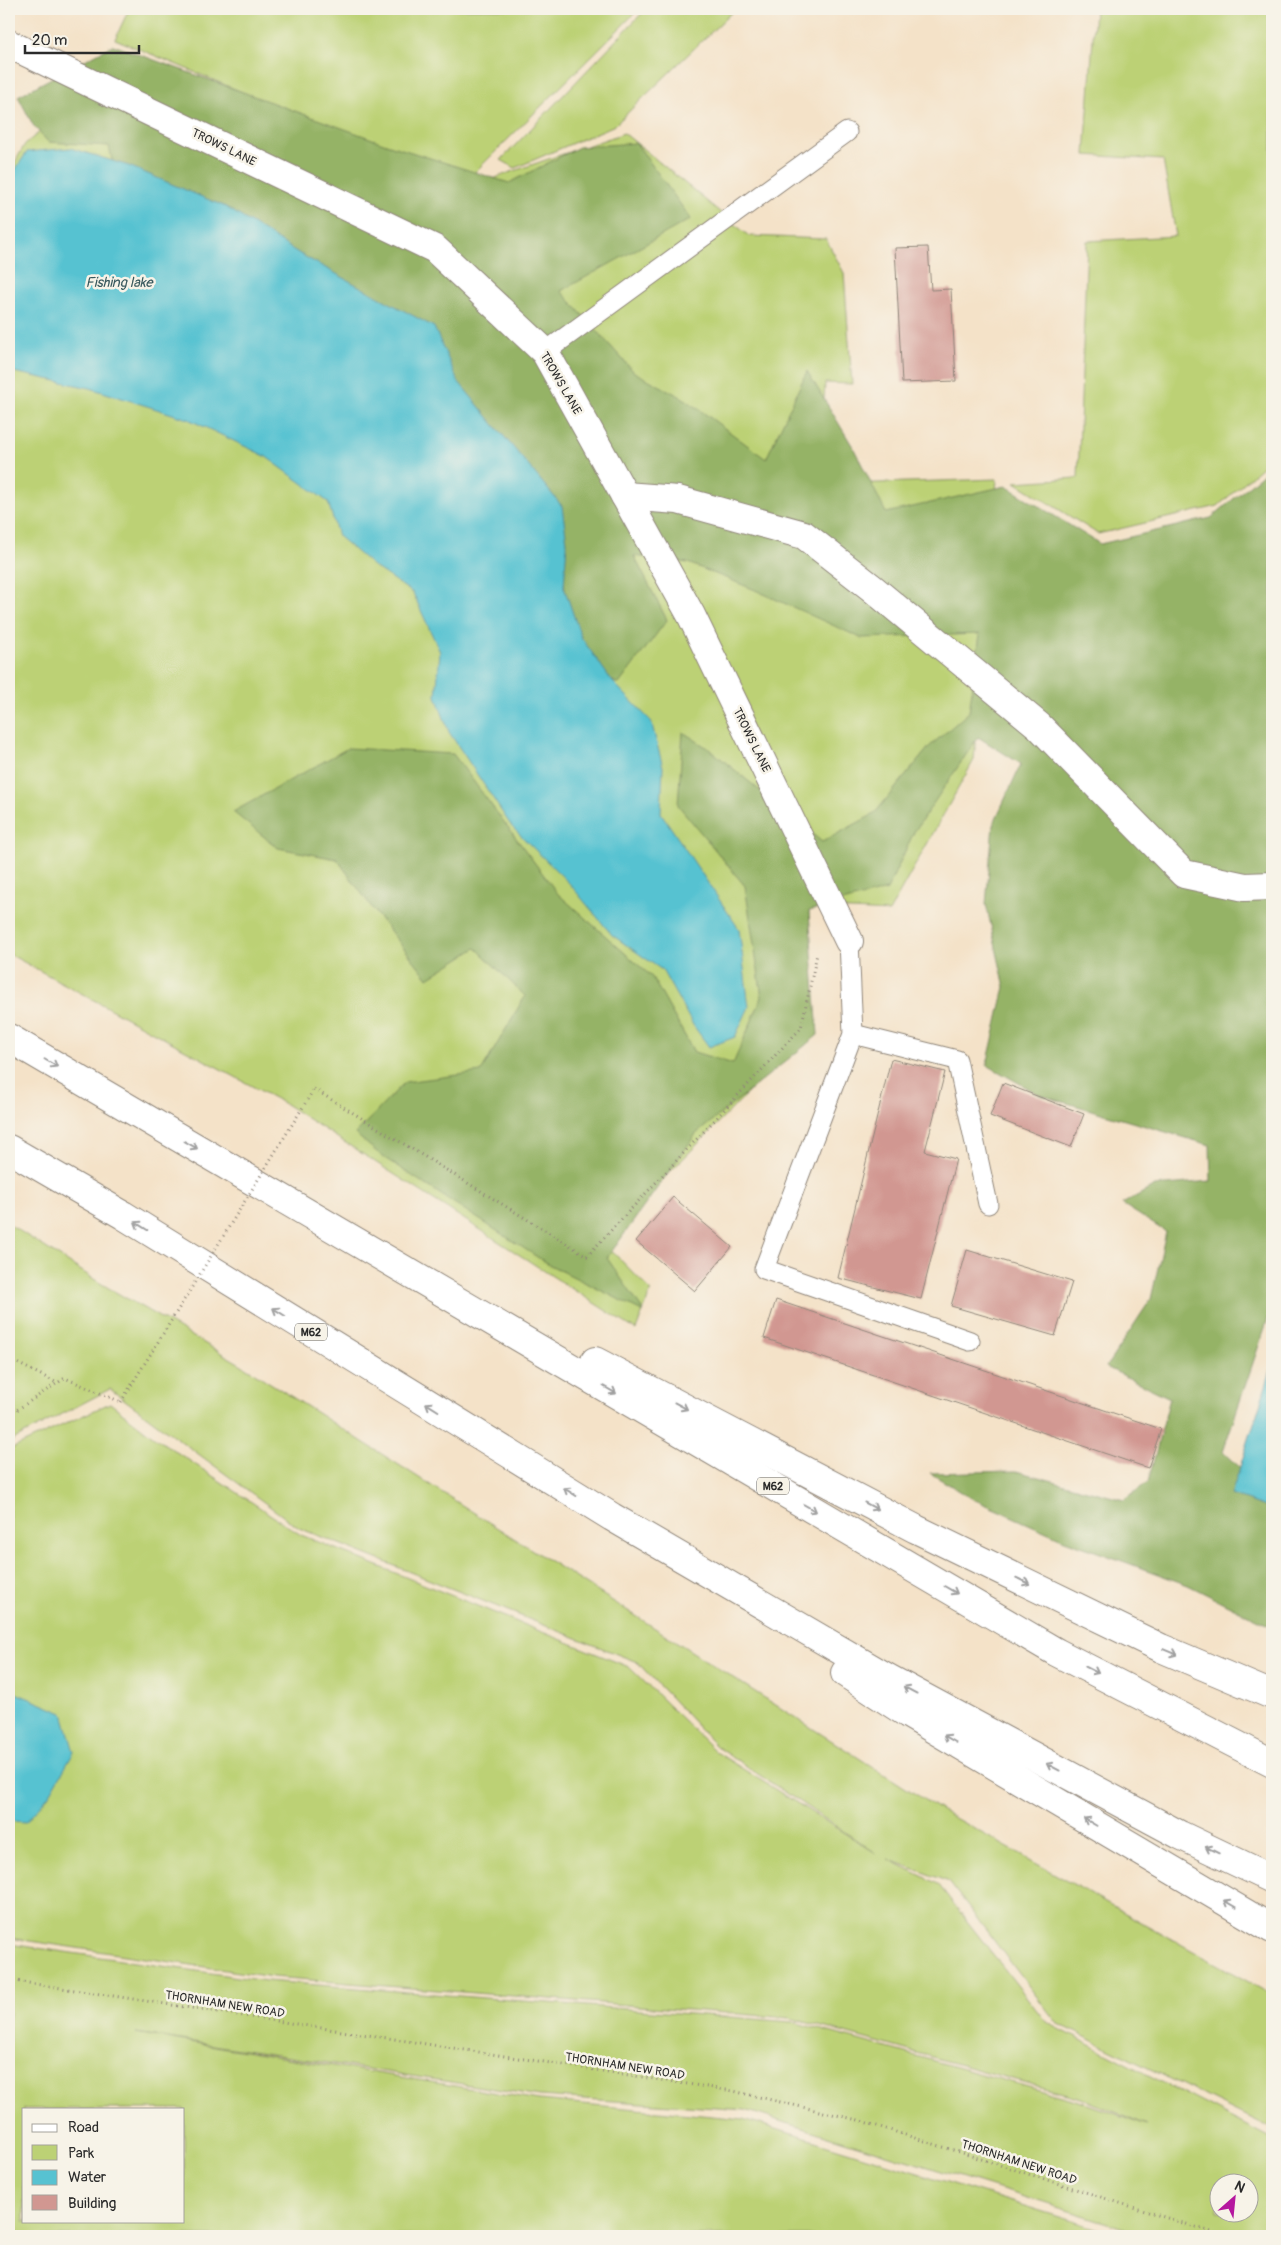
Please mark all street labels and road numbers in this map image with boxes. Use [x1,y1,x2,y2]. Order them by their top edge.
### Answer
street label: TROWS LANE [189,125,259,170]
street label: TROWS LANE [537,349,585,417]
street label: TROWS LANE [729,705,774,775]
road number: M62 [295,1324,327,1340]
road number: M62 [757,1478,789,1494]
street label: THORNHAM NEW ROAD [164,1988,286,2021]
street label: THORNHAM NEW ROAD [564,2050,686,2083]
street label: THORNHAM NEW ROAD [959,2137,1079,2188]

